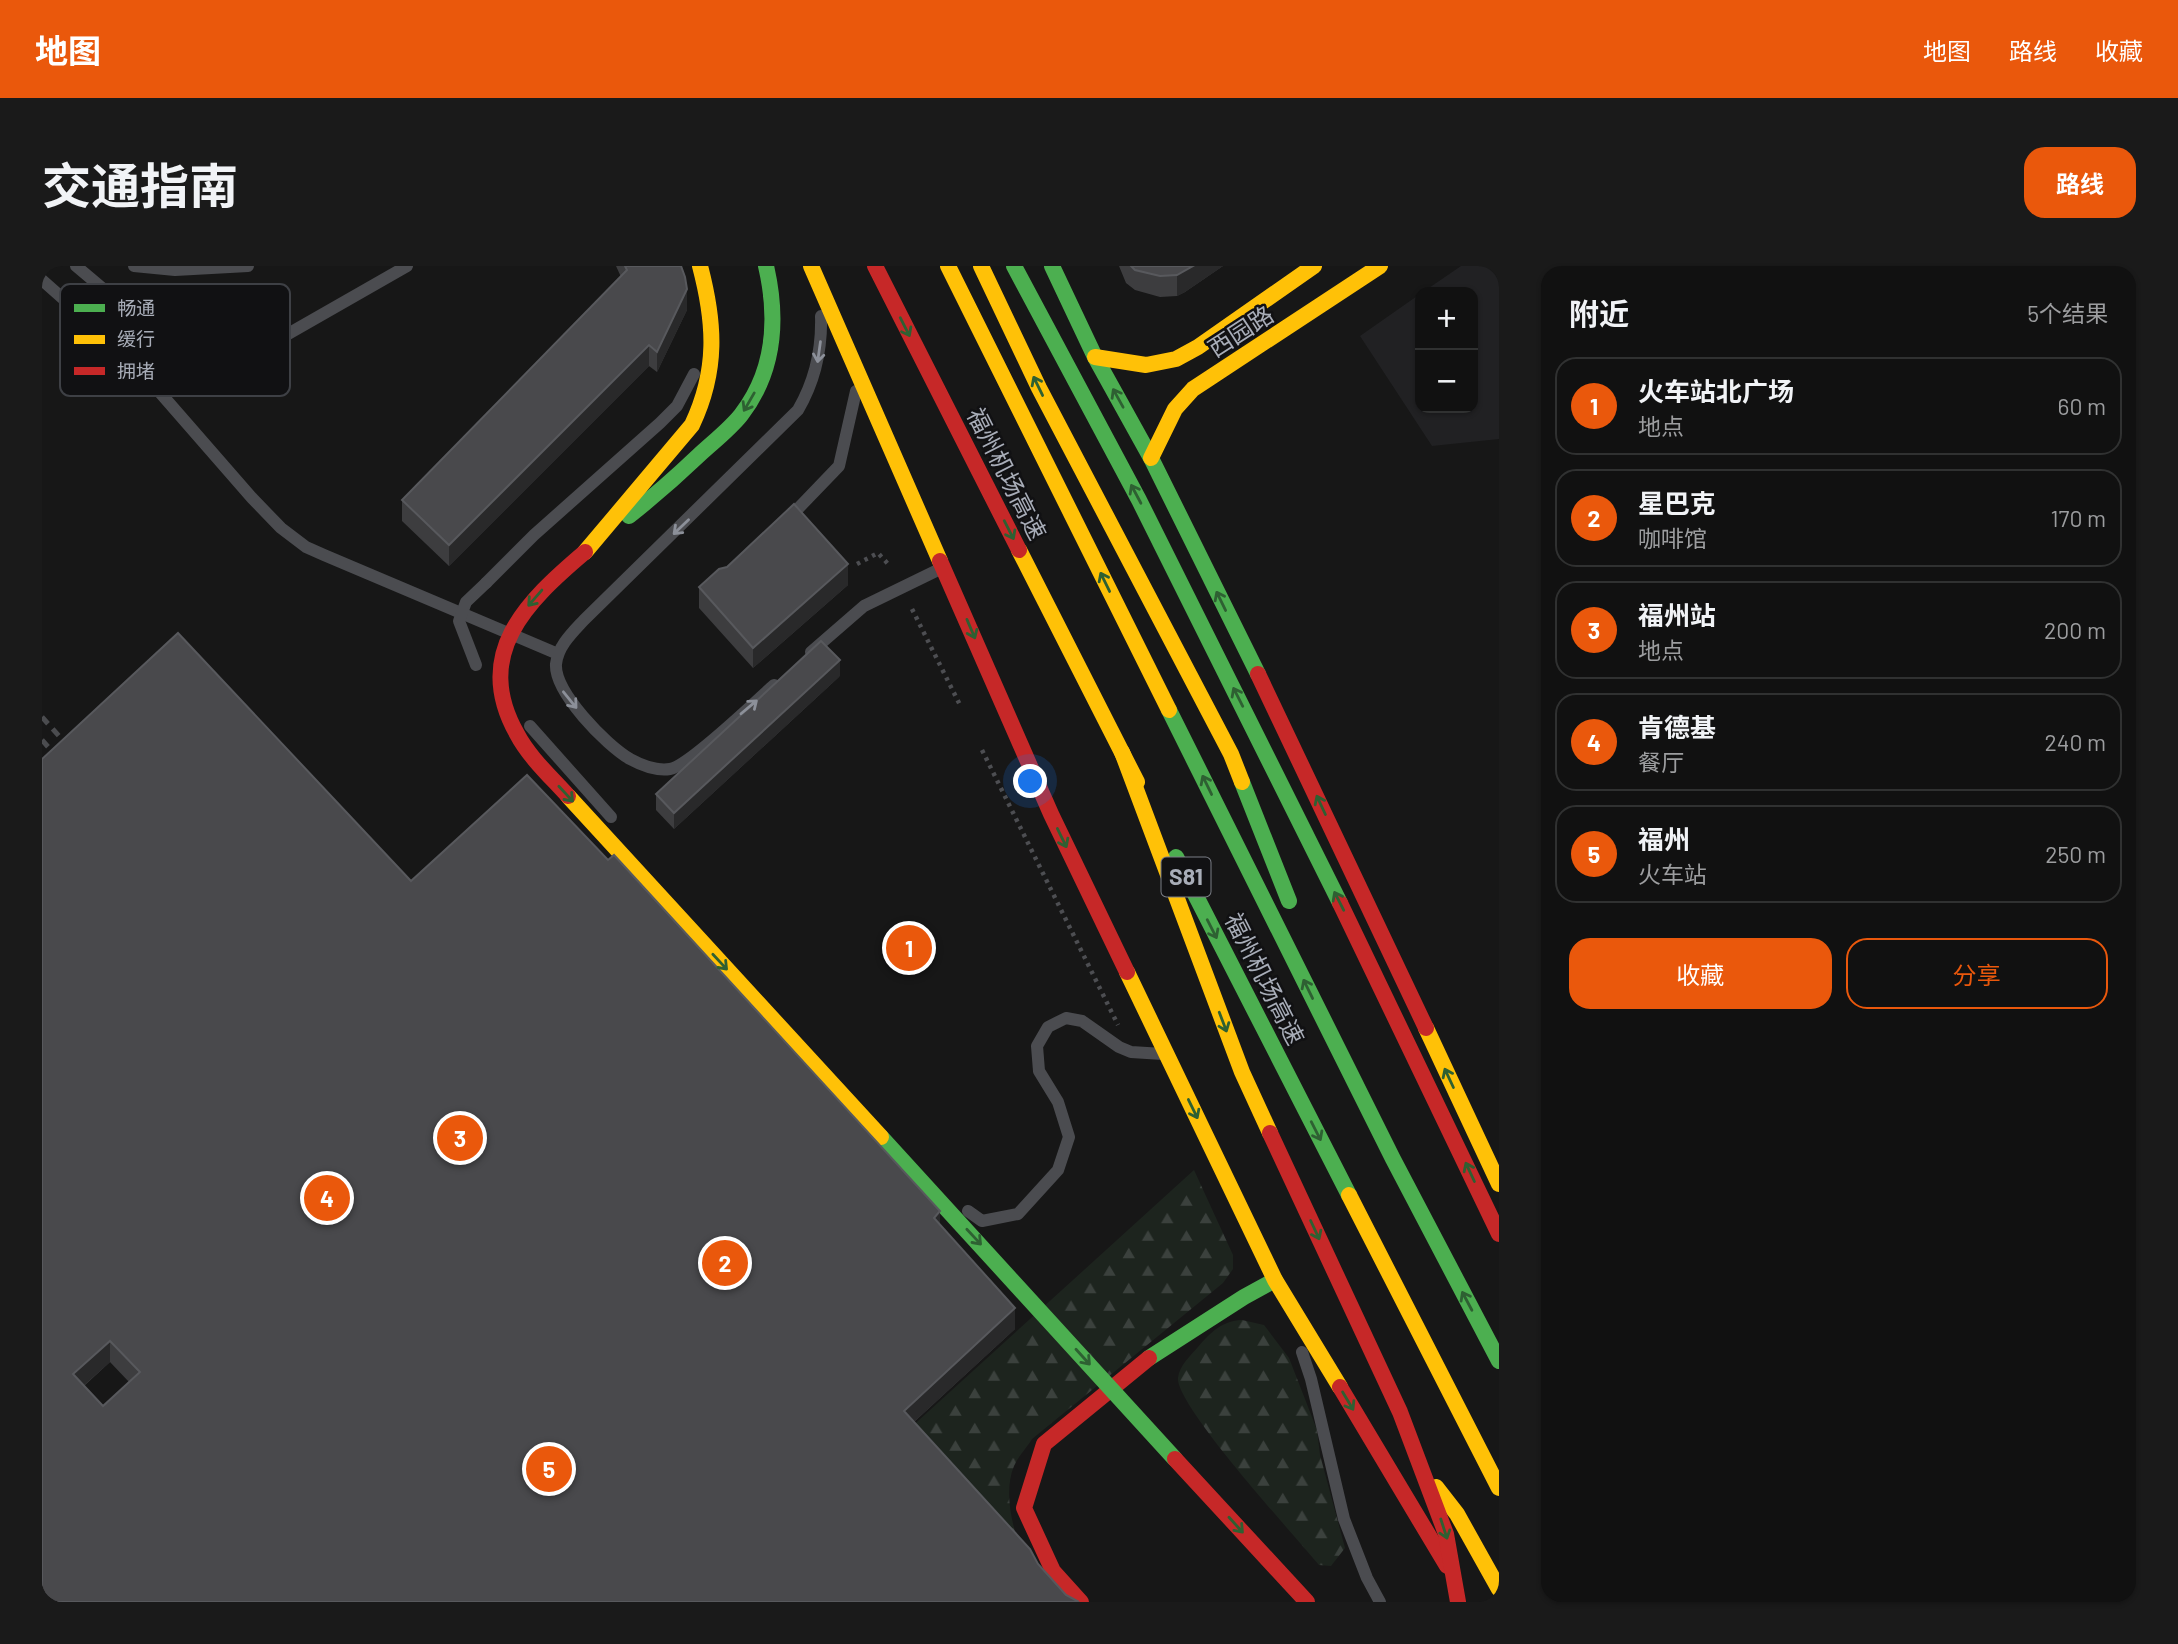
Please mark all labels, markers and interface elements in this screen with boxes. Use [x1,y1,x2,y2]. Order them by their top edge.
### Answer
text: 地图 [35,30,101,70]
text: 地图 [1923,36,1971,65]
text: 路线 [2009,36,2057,65]
text: 收藏 [2095,36,2143,65]
button: 路线 [2024,147,2136,218]
text: 交通指南 [42,155,238,214]
legend [60,284,290,396]
map controls [1415,287,1478,413]
button: + [1415,287,1478,350]
text: 附近 [1569,295,1629,331]
text: 畅通 [117,296,155,319]
street label: 西园路 [1202,299,1278,363]
text: 5个结果 [2027,299,2108,327]
one-way arrow [899,316,913,337]
text: 缓行 [117,327,155,350]
one-way arrow [812,341,825,363]
button: − [1415,350,1478,413]
text: 拥堵 [117,359,155,382]
text: 火车站北广场 [1638,375,1794,406]
one-way arrow [1031,376,1045,397]
one-way arrow [1111,389,1125,409]
one-way arrow [742,392,756,412]
text: 1 [1590,392,1598,420]
text: 60 m [2058,392,2106,420]
street label: 福州机场高速 [962,403,1053,544]
text: 地点 [1638,412,1684,440]
one-way arrow [1128,484,1142,505]
text: 星巴克 [1638,487,1716,518]
text: 2 [1588,504,1600,532]
text: 170 m [2050,504,2106,532]
one-way arrow [672,518,689,535]
one-way arrow [1002,519,1016,540]
text: 咖啡馆 [1638,524,1707,552]
one-way arrow [1098,572,1112,593]
one-way arrow [527,589,543,607]
one-way arrow [1214,591,1228,612]
text: 福州站 [1638,599,1716,630]
text: 3 [1588,616,1600,644]
text: 200 m [2044,616,2106,644]
one-way arrow [966,618,979,640]
text: 地点 [1638,636,1684,664]
one-way arrow [1230,687,1244,708]
one-way arrow [563,691,578,709]
one-way arrow [740,699,758,715]
text: 肯德基 [1638,711,1716,742]
text: 4 [1587,728,1601,756]
text: 240 m [2044,728,2106,756]
text: 餐厅 [1638,748,1684,776]
your location [1013,764,1047,798]
one-way arrow [1199,775,1213,796]
one-way arrow [558,785,574,803]
one-way arrow [1314,795,1328,816]
text: 福州 [1638,823,1690,854]
one-way arrow [1056,827,1070,848]
text: 5 [1588,840,1600,868]
text: 250 m [2045,840,2106,868]
road number: S81 [1162,858,1210,897]
text: 火车站 [1638,860,1707,888]
one-way arrow [1332,891,1346,912]
street label: 福州机场高速 [1220,908,1311,1049]
one-way arrow [1206,918,1220,939]
pin: 1 [886,922,932,974]
button: 收藏 [1569,938,1832,1009]
button: 分享 [1846,938,2108,1009]
one-way arrow [711,953,728,970]
one-way arrow [1301,979,1315,1000]
one-way arrow [1218,1011,1230,1033]
one-way arrow [1442,1068,1455,1089]
one-way arrow [1186,1098,1200,1119]
pin: 3 [437,1112,483,1164]
one-way arrow [1309,1121,1323,1141]
one-way arrow [1462,1162,1476,1183]
pin: 4 [304,1172,350,1224]
one-way arrow [1309,1219,1322,1240]
one-way arrow [965,1228,982,1245]
pin: 2 [702,1237,748,1289]
one-way arrow [1460,1291,1474,1311]
one-way arrow [1075,1348,1091,1366]
one-way arrow [1341,1391,1355,1411]
pin: 5 [526,1443,572,1495]
one-way arrow [1228,1516,1244,1534]
one-way arrow [1439,1517,1451,1539]

